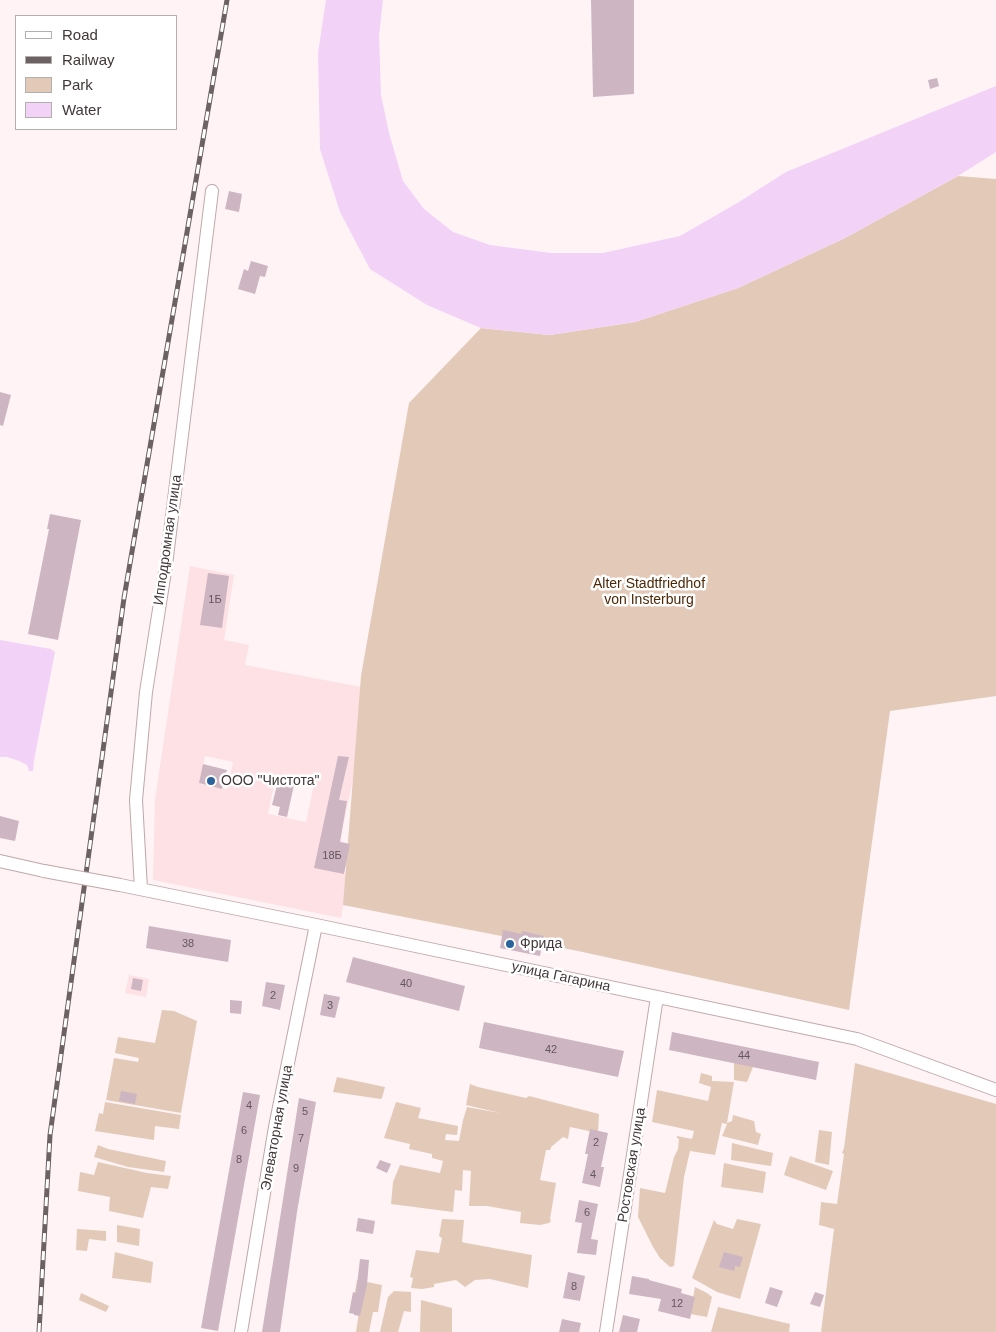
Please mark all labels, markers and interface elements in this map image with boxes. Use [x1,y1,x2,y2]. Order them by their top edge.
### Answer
legend [15,15,178,130]
text: Road [62,26,98,43]
text: Railway [62,51,115,68]
text: Park [62,76,93,93]
text: Water [62,101,101,118]
street label: Ипподромная улица [151,474,185,606]
park label: Alter Stadtfriedhof von Insterburg [593,576,705,608]
house number: 1Б [208,593,222,607]
place label: ООО "Чистота" [221,773,319,789]
marker: ООО "Чистота" [205,775,217,787]
house number: 18Б [322,849,342,863]
place label: Фрида [520,936,562,952]
house number: 38 [182,937,194,951]
marker: Фрида [504,938,516,950]
street label: улица Гагарина [510,958,612,996]
house number: 40 [400,977,412,991]
house number: 2 [270,989,276,1003]
house number: 3 [327,999,333,1013]
house number: 42 [545,1043,557,1057]
house number: 44 [738,1049,750,1063]
street label: Элеваторная улица [258,1064,296,1192]
house number: 4 [246,1099,252,1113]
house number: 5 [302,1105,308,1119]
street label: Ростовская улица [615,1106,649,1224]
house number: 6 [241,1124,247,1138]
house number: 7 [298,1132,304,1146]
house number: 2 [593,1136,599,1150]
house number: 8 [236,1153,242,1167]
house number: 9 [293,1162,299,1176]
house number: 4 [590,1168,596,1182]
house number: 6 [584,1206,590,1220]
house number: 8 [571,1280,577,1294]
house number: 12 [671,1297,683,1311]

